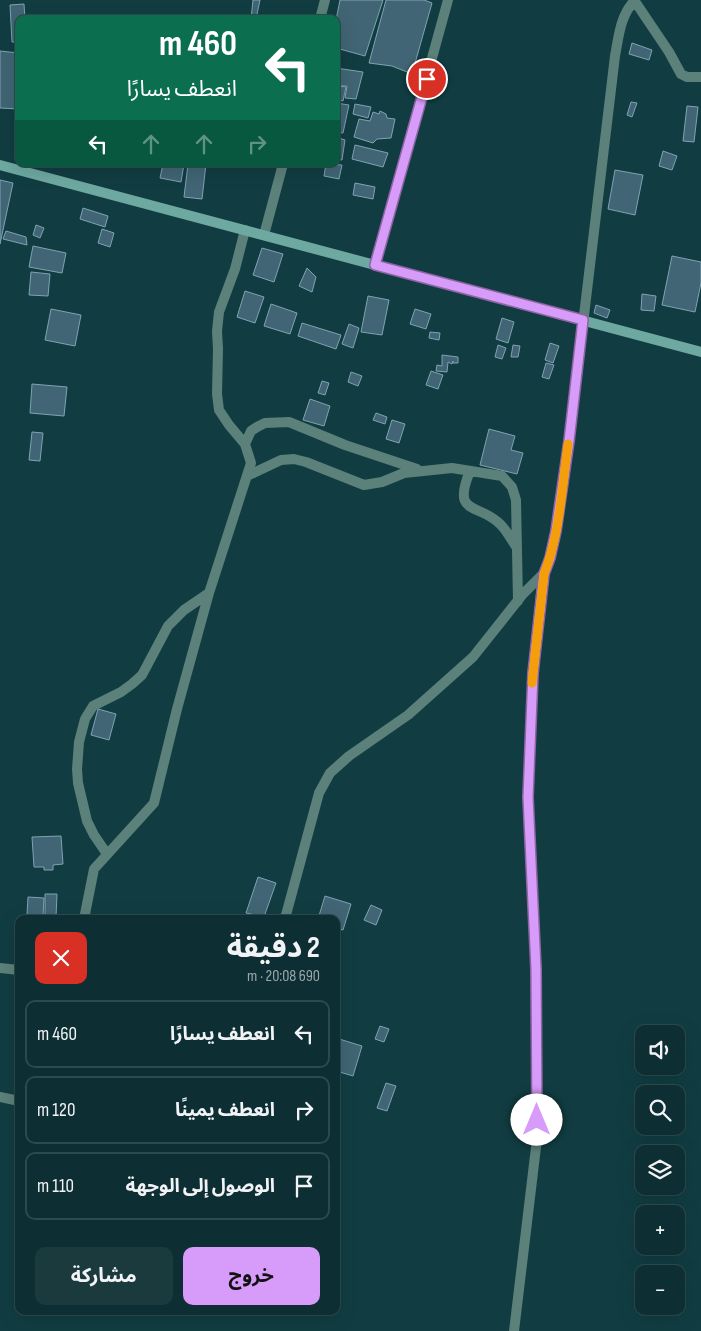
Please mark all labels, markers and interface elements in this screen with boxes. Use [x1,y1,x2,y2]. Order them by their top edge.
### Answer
text: 460 m [159,23,237,66]
icon: left [255,35,320,100]
pin [406,58,448,100]
icon: arrive [413,65,441,93]
text: انعطف يسارًا [127,76,237,103]
icon: left [84,130,112,158]
icon: ahead [137,130,165,158]
icon: ahead [190,130,218,158]
icon: right [243,130,271,158]
text: 2 دقيقة [227,930,320,966]
button: close [35,932,87,984]
text: 690 m · 20:08 [247,967,320,986]
icon: left [290,1020,318,1048]
text: 460 m [37,1023,77,1046]
text: انعطف يسارًا [170,1023,275,1046]
map controls [635,1025,685,1315]
button: sound [635,1025,685,1075]
button: search [635,1085,685,1135]
position arrow [510,1093,562,1145]
icon: right [290,1096,318,1124]
text: 120 m [37,1099,75,1122]
text: انعطف يمينًا [175,1099,275,1122]
button: layers [635,1145,685,1195]
icon: arrive [290,1172,318,1200]
text: 110 m [37,1175,74,1198]
text: الوصول إلى الوجهة [126,1175,275,1198]
button: + [635,1205,685,1255]
button: مشاركة [35,1247,173,1305]
button: خروج [183,1247,320,1305]
button: − [635,1265,685,1315]

